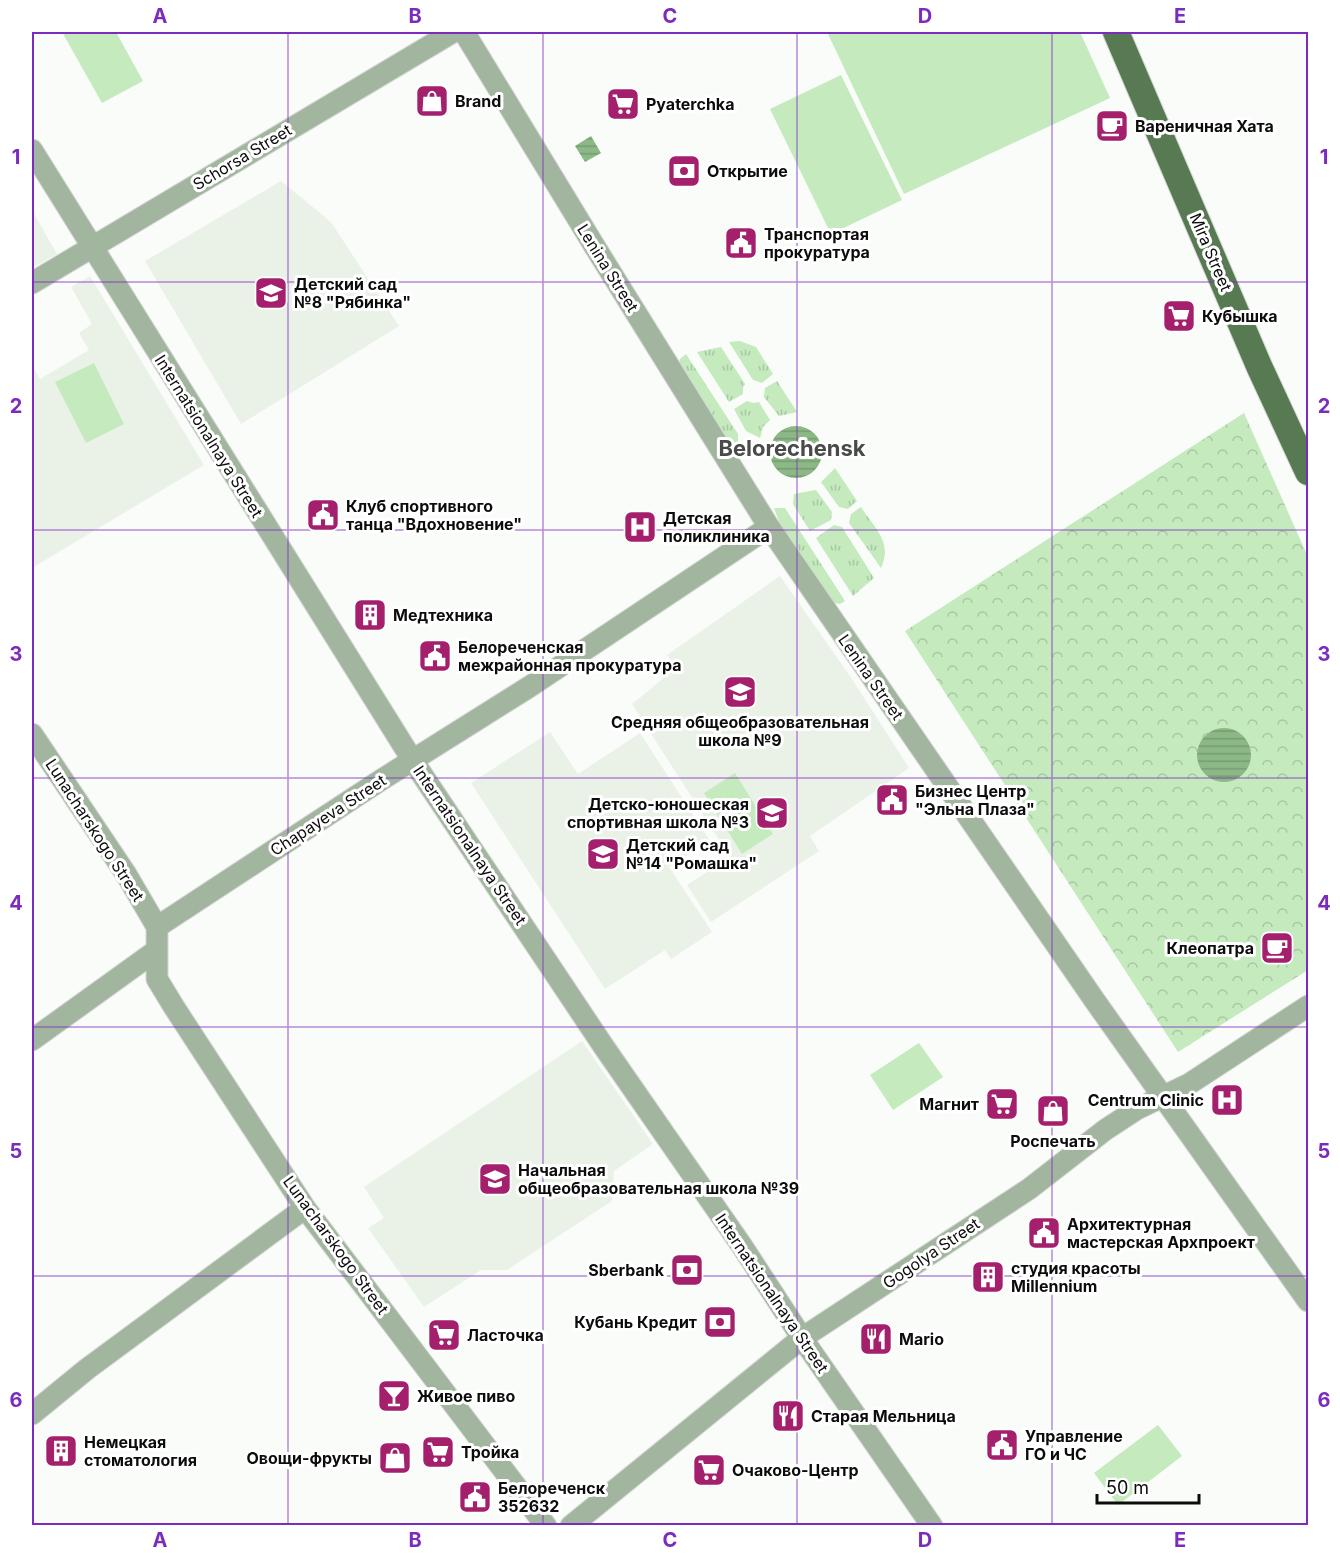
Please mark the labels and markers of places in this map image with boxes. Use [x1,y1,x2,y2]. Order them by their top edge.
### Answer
shop icon: Brand [414,83,450,119]
supermarket icon: Pyaterchka [605,86,641,122]
place label: Brand [455,91,501,111]
place label: Pyaterchka [646,94,734,114]
cafe icon: Вареничная Хата [1094,108,1130,144]
place label: Вареничная Хата [1135,116,1274,136]
bank icon: Открытие [666,153,702,189]
place label: Открытие [707,161,788,181]
place label: Транспортая прокуратура [764,224,870,262]
public building icon: Транспортая прокуратура [723,225,759,261]
place label: Детский сад №8 "Рябинка" [294,274,411,312]
school or university icon: Детский сад №8 "Рябинка" [253,275,289,311]
supermarket icon: Кубышка [1161,298,1197,334]
place label: Кубышка [1202,306,1278,326]
place label: Клуб спортивного танца "Вдохновение" [346,496,522,534]
public building icon: Клуб спортивного танца "Вдохновение" [305,497,341,533]
place label: Детская поликлиника [663,508,770,546]
hospital icon: Детская поликлиника [622,509,658,545]
building icon: Медтехника [352,597,388,633]
place label: Медтехника [393,605,493,625]
place label: Белореченская межрайонная прокуратура [458,637,681,675]
public building icon: Белореченская межрайонная прокуратура [417,638,453,674]
school or university icon: Средняя общеобразовательная школа №9 [722,674,758,710]
place label: Средняя общеобразовательная школа №9 [611,712,869,750]
place label: Бизнес Центр "Эльна Плаза" [915,781,1035,819]
public building icon: Бизнес Центр "Эльна Плаза" [874,782,910,818]
place label: Детско-юношеская спортивная школа №3 [567,794,749,832]
school or university icon: Детско-юношеская спортивная школа №3 [754,795,790,831]
place label: Детский сад №14 "Ромашка" [626,835,757,873]
school or university icon: Детский сад №14 "Ромашка" [585,836,621,872]
cafe icon: Клеопатра [1259,930,1295,966]
place label: Клеопатра [1167,938,1254,958]
hospital icon: Centrum Clinic [1209,1082,1245,1118]
supermarket icon: Магнит [984,1086,1020,1122]
place label: Centrum Clinic [1088,1090,1204,1110]
shop icon: Роспечать [1035,1093,1071,1129]
place label: Магнит [919,1094,979,1114]
place label: Роспечать [1010,1131,1096,1151]
place label: Начальная общеобразовательная школа №39 [518,1160,799,1198]
school or university icon: Начальная общеобразовательная школа №39 [477,1161,513,1197]
place label: Архитектурная мастерская Архпроект [1067,1214,1255,1252]
public building icon: Архитектурная мастерская Архпроект [1026,1215,1062,1251]
bank icon: Sberbank [669,1252,705,1288]
place label: студия красоты Millennium [1011,1258,1141,1296]
building icon: студия красоты Millennium [970,1259,1006,1295]
place label: Sberbank [588,1260,665,1280]
bank icon: Кубань Кредит [702,1304,738,1340]
place label: Кубань Кредит [574,1312,697,1332]
supermarket icon: Ласточка [426,1317,462,1353]
restaurant icon: Mario [858,1321,894,1357]
place label: Ласточка [467,1325,544,1345]
place label: Mario [899,1329,944,1349]
bar icon: Живое пиво [376,1378,412,1414]
place label: Живое пиво [417,1386,515,1406]
restaurant icon: Старая Мельница [770,1398,806,1434]
place label: Старая Мельница [811,1406,956,1426]
place label: Управление ГО и ЧС [1025,1426,1123,1464]
public building icon: Управление ГО и ЧС [984,1427,1020,1463]
place label: Немецкая стоматология [84,1432,197,1470]
building icon: Немецкая стоматология [43,1433,79,1469]
supermarket icon: Тройка [420,1434,456,1470]
shop icon: Овощи-фрукты [377,1440,413,1476]
place label: Тройка [461,1442,519,1462]
place label: Овощи-фрукты [246,1448,372,1468]
supermarket icon: Очаково-Центр [691,1452,727,1488]
place label: Очаково-Центр [732,1460,859,1480]
place label: Белореченск 352632 [498,1478,606,1516]
public building icon: Белореченск 352632 [457,1479,493,1515]

